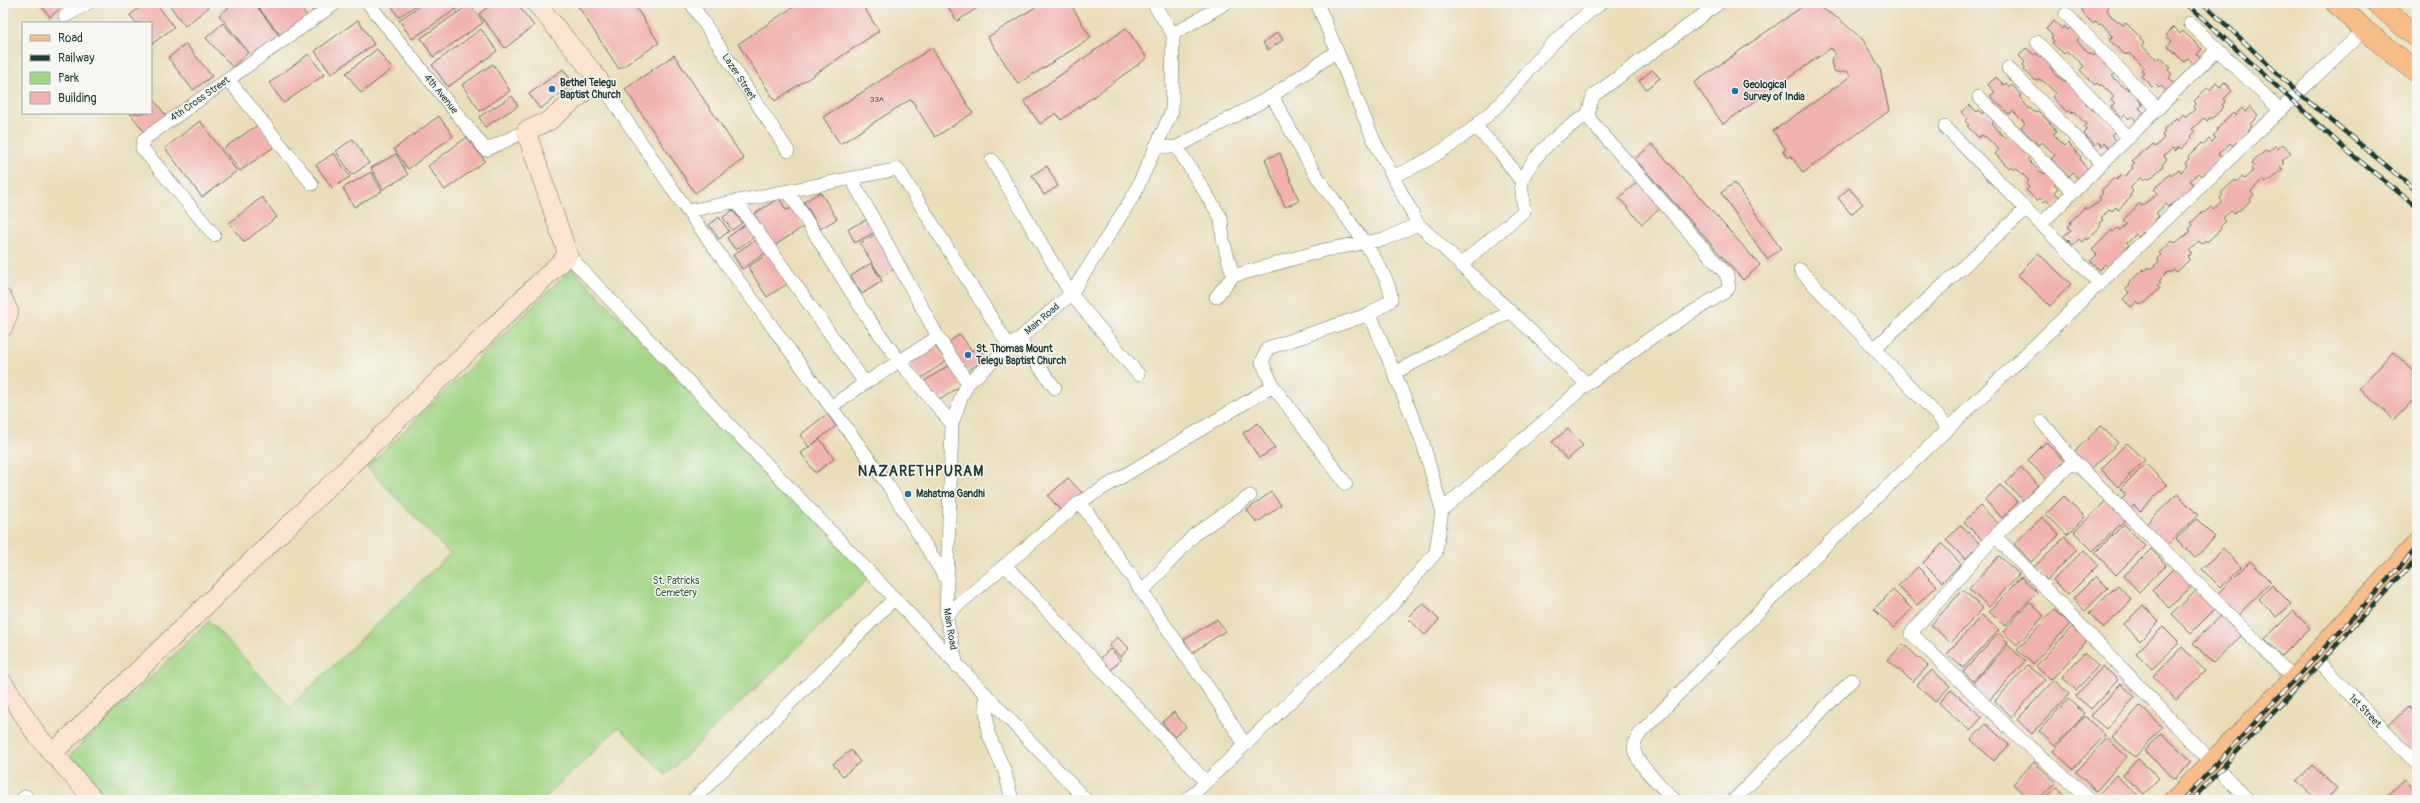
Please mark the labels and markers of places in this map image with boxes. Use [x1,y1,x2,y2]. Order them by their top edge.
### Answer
place label: Bethel Telegu Baptist Church [560,77,621,101]
place label: Geological Survey of India [1743,79,1805,103]
marker: Bethel Telegu Baptist Church [547,84,557,94]
marker: Geological Survey of India [1730,86,1740,96]
place label: St. Thomas Mount Telegu Baptist Church [975,343,1066,367]
marker: St. Thomas Mount Telegu Baptist Church [963,350,973,360]
place label: Mahatma Gandhi [916,488,985,500]
marker: Mahatma Gandhi [903,489,913,499]

